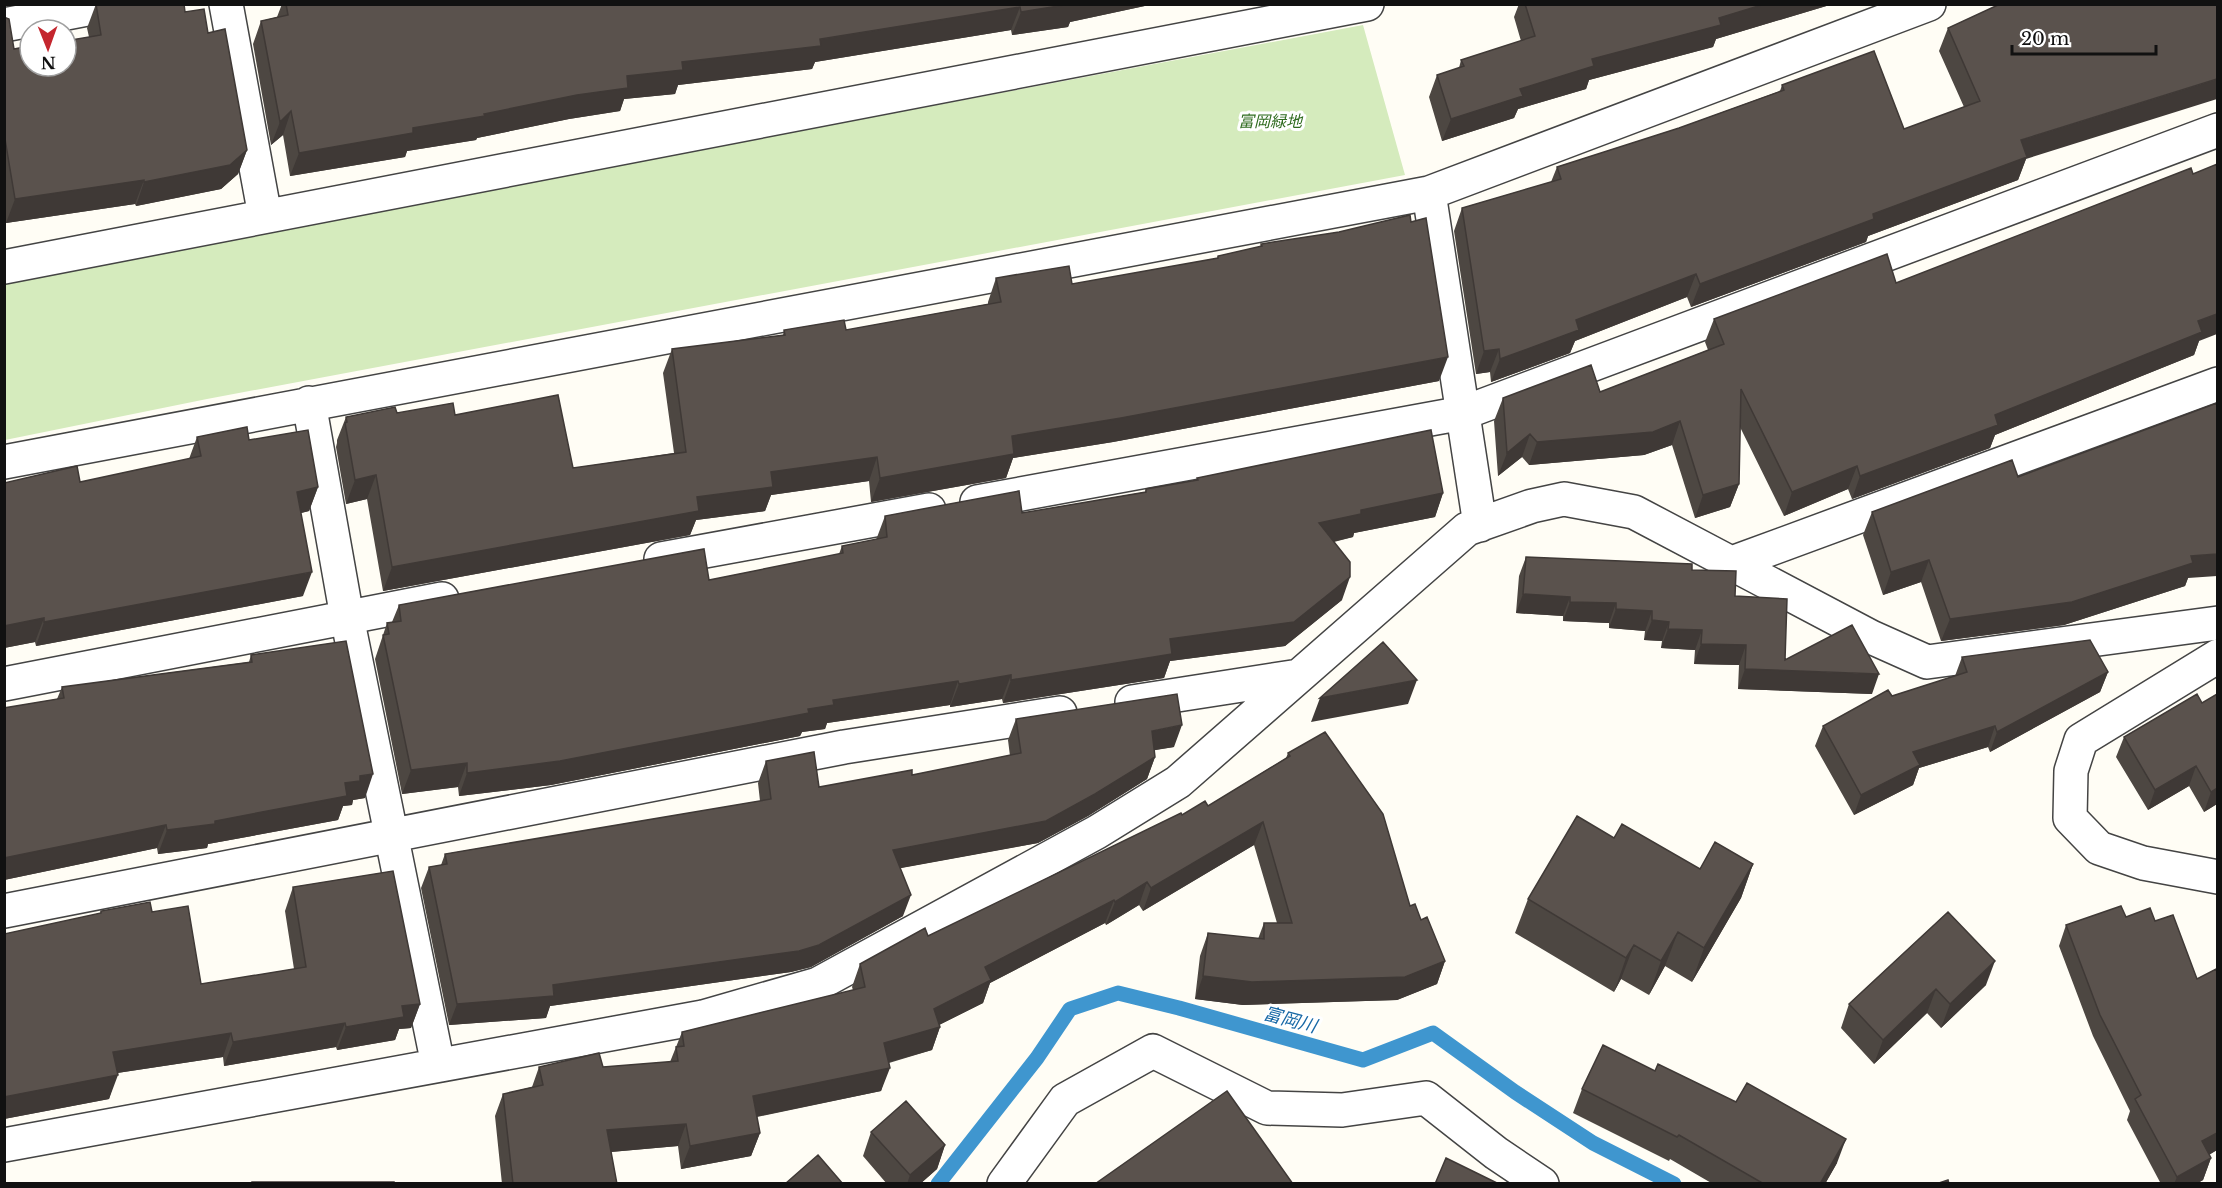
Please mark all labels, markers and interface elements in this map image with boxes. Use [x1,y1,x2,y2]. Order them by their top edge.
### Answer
north arrow [18,18,78,78]
scale bar [2012,18,2156,56]
text: 20 m [2021,28,2069,50]
text: N [41,53,56,73]
park label: 富岡緑地 [1238,111,1304,131]
water label: 富岡川 [1261,1002,1321,1038]

